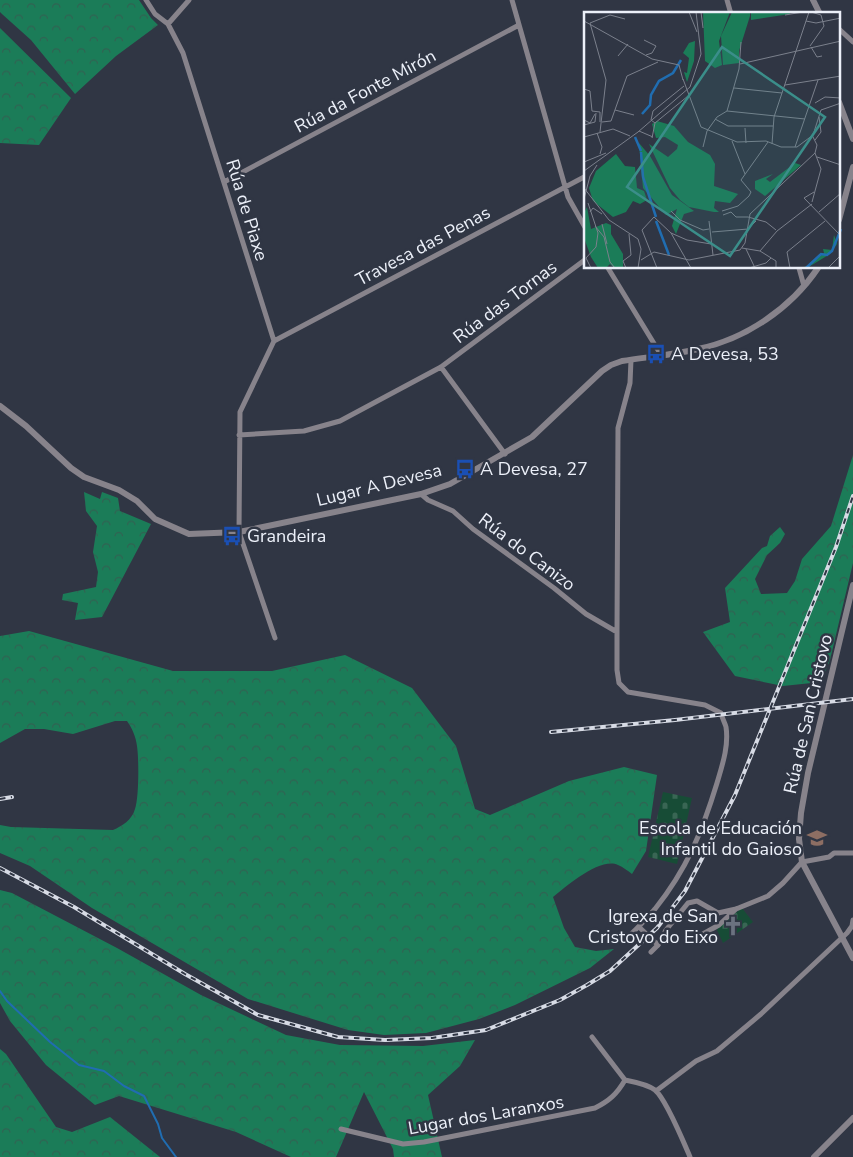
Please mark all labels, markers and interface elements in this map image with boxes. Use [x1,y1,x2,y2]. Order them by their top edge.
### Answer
inset map [584,12,840,269]
street label: Rúa da Fonte Mirón [290,43,440,139]
street label: Rúa de Piaxe [220,156,274,264]
street label: Travesa das Penas [352,200,494,292]
street label: Rúa das Tornas [448,255,562,349]
place label: A Devesa, 53 [671,342,779,366]
bus stop icon: A Devesa, 53 [645,343,667,365]
place label: A Devesa, 27 [480,457,588,481]
street label: Lugar A Devesa [314,458,444,512]
bus stop icon: A Devesa, 27 [454,458,476,480]
street label: Rúa do Canizo [474,508,580,596]
place label: Grandeira [247,524,326,548]
bus stop icon: Grandeira [221,525,243,547]
street label: Rúa de San Cristovo [778,632,838,796]
place label: Escola de Educación Infantil do Gaioso [639,816,802,861]
school or university icon: Escola de Educación Infantil do Gaioso [806,827,828,849]
place label: Igrexa de San Cristovo do Eixo [588,904,718,949]
church icon: Igrexa de San Cristovo do Eixo [722,915,744,937]
street label: Lugar dos Laranxos [406,1089,566,1141]

